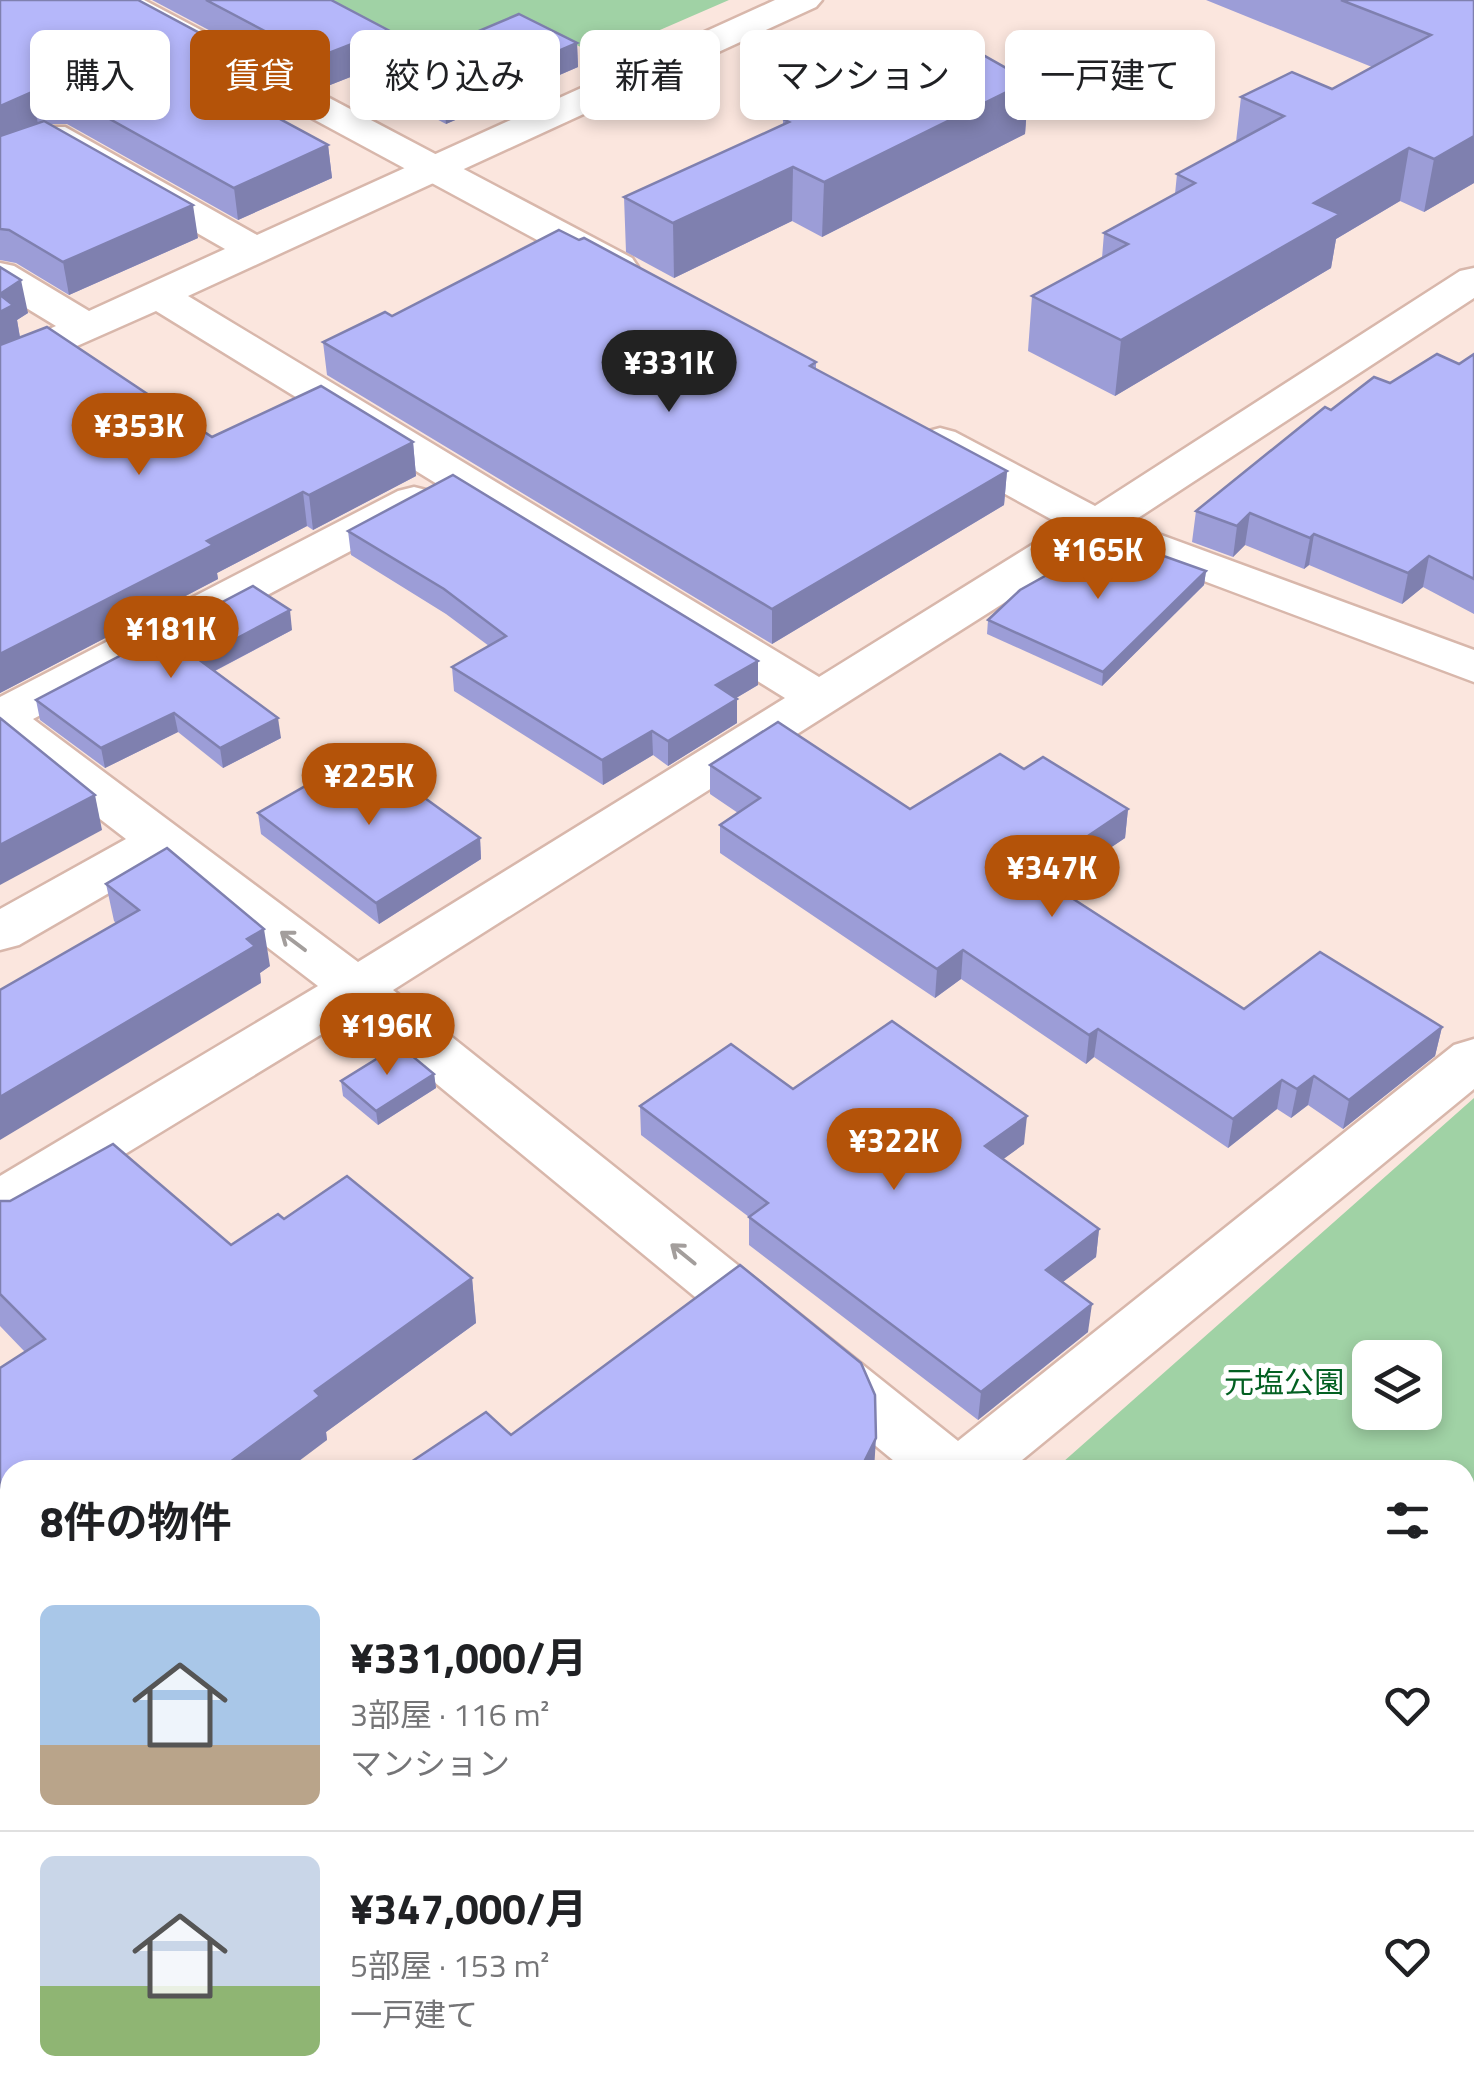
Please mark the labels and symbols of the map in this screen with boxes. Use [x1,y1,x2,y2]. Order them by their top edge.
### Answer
pin: ¥331K [599,330,739,415]
pin: ¥353K [69,393,209,478]
pin: ¥165K [1028,517,1168,602]
pin: ¥181K [101,596,241,681]
pin: ¥225K [299,743,439,828]
pin: ¥347K [982,835,1122,920]
one-way arrow [280,931,307,952]
pin: ¥196K [317,993,457,1078]
pin: ¥322K [824,1108,964,1193]
one-way arrow [670,1243,696,1265]
park label: 元塩公園 [1224,1359,1344,1405]

